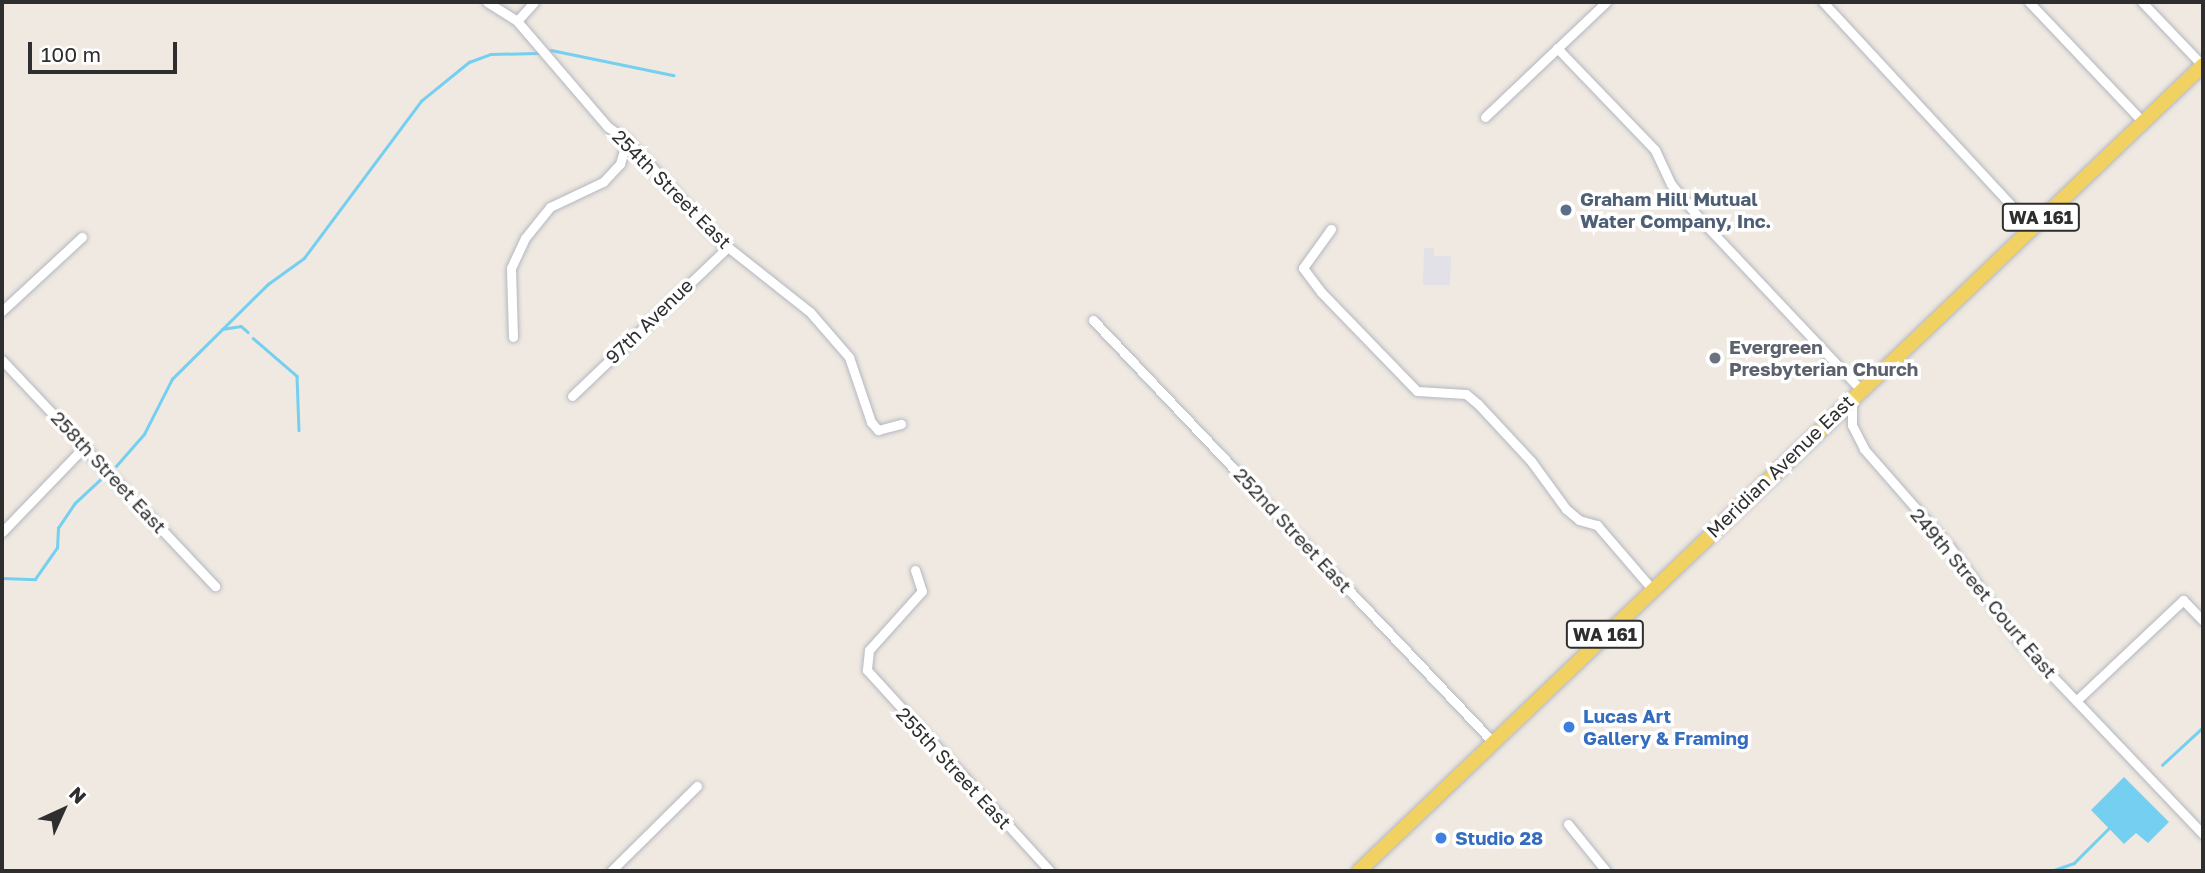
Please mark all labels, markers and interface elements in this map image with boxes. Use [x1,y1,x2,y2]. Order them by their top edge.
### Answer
scale bar [32,28,180,72]
text: 100 m [41,41,101,67]
street label: 254th Street East [608,125,736,253]
place label: Graham Hill Mutual Water Company, Inc. [1580,188,1771,232]
marker: Graham Hill Mutual Water Company, Inc. [1558,202,1574,218]
road number: WA 161 [2001,202,2081,232]
street label: 97th Avenue [601,274,697,368]
place label: Evergreen Presbyterian Church [1729,336,1918,380]
marker: Evergreen Presbyterian Church [1707,350,1723,366]
street label: Meridian Avenue East [1702,390,1858,542]
street label: 258th Street East [47,406,171,538]
street label: 252nd Street East [1229,463,1357,597]
street label: 249th Street Court East [1906,503,2062,683]
road number: WA 161 [1565,620,1645,648]
street label: 255th Street East [892,702,1016,834]
place label: Lucas Art Gallery & Framing [1583,705,1749,749]
marker: Lucas Art Gallery & Framing [1561,719,1577,735]
north arrow [28,775,98,845]
text: N [65,782,91,808]
place label: Studio 28 [1455,827,1543,849]
marker: Studio 28 [1433,830,1449,846]

